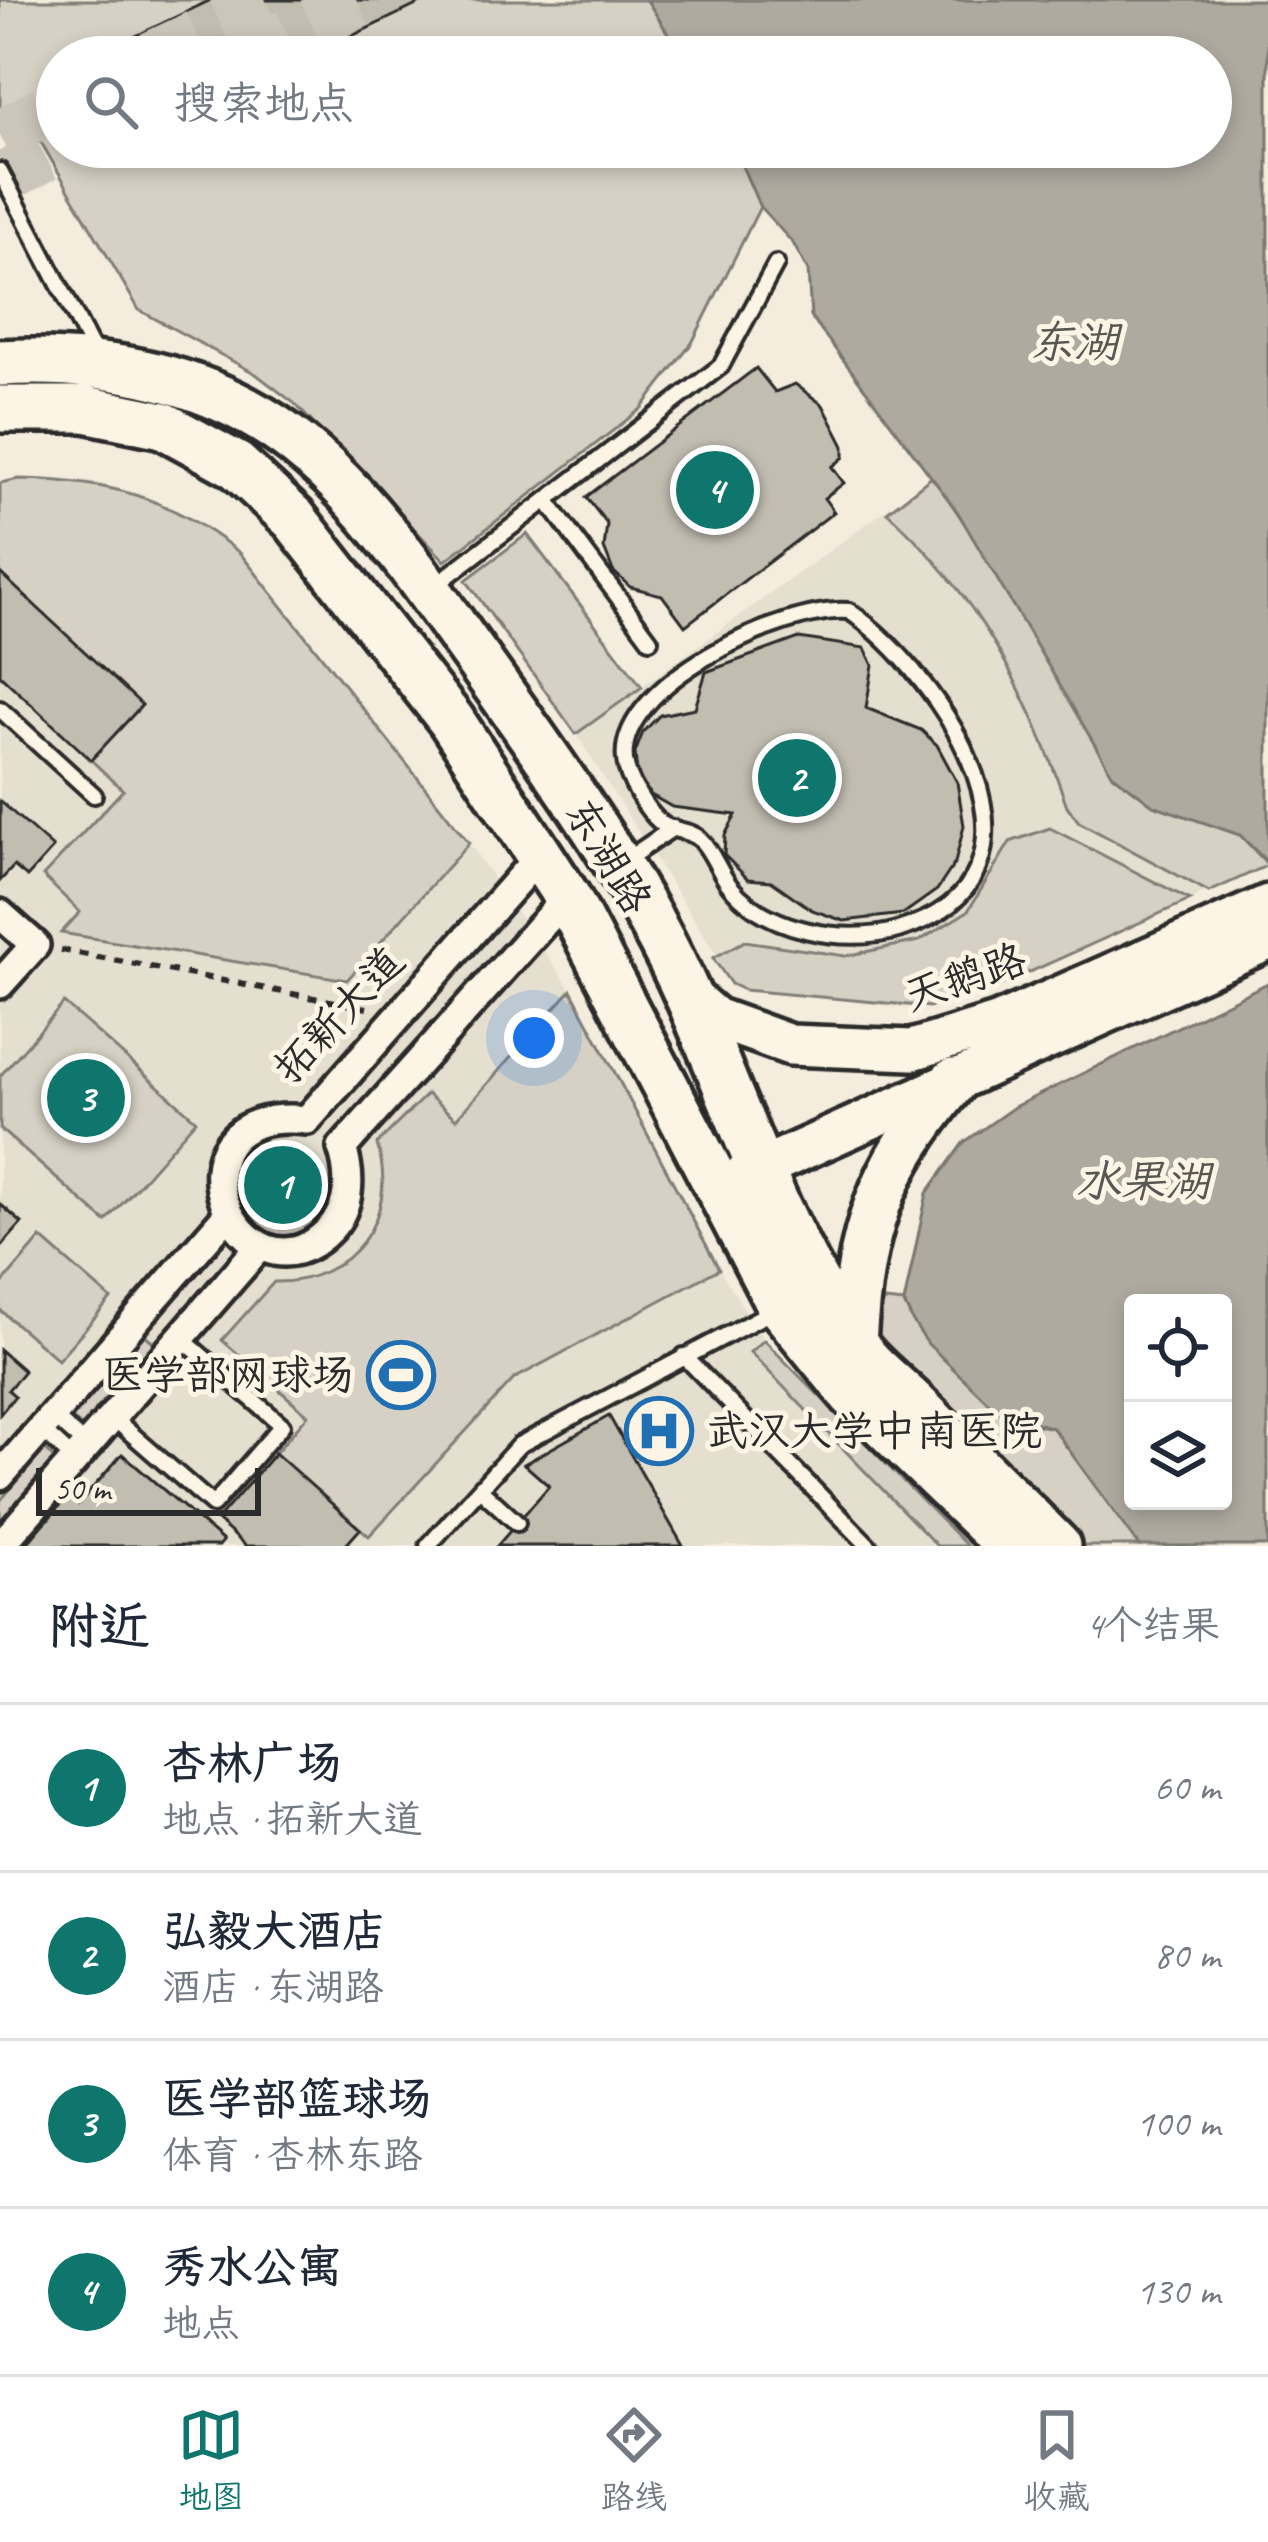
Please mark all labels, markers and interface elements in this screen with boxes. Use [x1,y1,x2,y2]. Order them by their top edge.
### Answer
search box [36,36,1232,168]
icon: search [78,69,144,135]
text: 搜索地点 [174,75,354,132]
water label: 东湖 [1029,314,1123,371]
pin: 4 [676,445,754,535]
pin: 2 [758,733,836,823]
street label: 东湖路 [553,788,663,924]
street label: 天鹅路 [897,932,1033,1024]
street label: 拓新大道 [262,935,416,1095]
your location [504,1008,564,1068]
pin: 3 [47,1053,125,1143]
pin: 1 [244,1140,322,1230]
water label: 水果湖 [1075,1153,1214,1210]
map controls [1124,1294,1232,1510]
button: locate [1124,1294,1232,1402]
sports icon: 医学部网球场 [366,1340,436,1410]
place label: 医学部网球场 [102,1349,354,1402]
hospital icon: 武汉大学中南医院 [624,1396,694,1466]
button: layers [1124,1402,1232,1510]
place label: 武汉大学中南医院 [706,1405,1042,1458]
scale bar [36,1462,261,1515]
text: 50 m [54,1468,110,1510]
text: 附近 [48,1594,150,1658]
text: 4个结果 [1085,1601,1220,1650]
text: 杏林广场 [162,1735,342,1792]
text: 1 [78,1763,96,1812]
text: 60 m [1154,1763,1220,1812]
text: 地点 · 拓新大道 [162,1795,422,1844]
text: 弘毅大酒店 [162,1903,387,1960]
text: 2 [78,1931,96,1980]
text: 80 m [1154,1931,1220,1980]
text: 酒店 · 东湖路 [162,1963,383,2012]
text: 医学部篮球场 [162,2071,432,2128]
text: 3 [78,2099,96,2148]
text: 100 m [1136,2099,1220,2148]
text: 体育 · 杏林东路 [162,2131,422,2180]
text: 秀水公寓 [162,2239,342,2296]
text: 4 [78,2267,96,2316]
text: 130 m [1136,2267,1220,2316]
text: 地点 [162,2299,240,2348]
tab: 地图 [178,2402,244,2518]
tab: 路线 [601,2402,667,2518]
tab: 收藏 [1024,2402,1090,2518]

